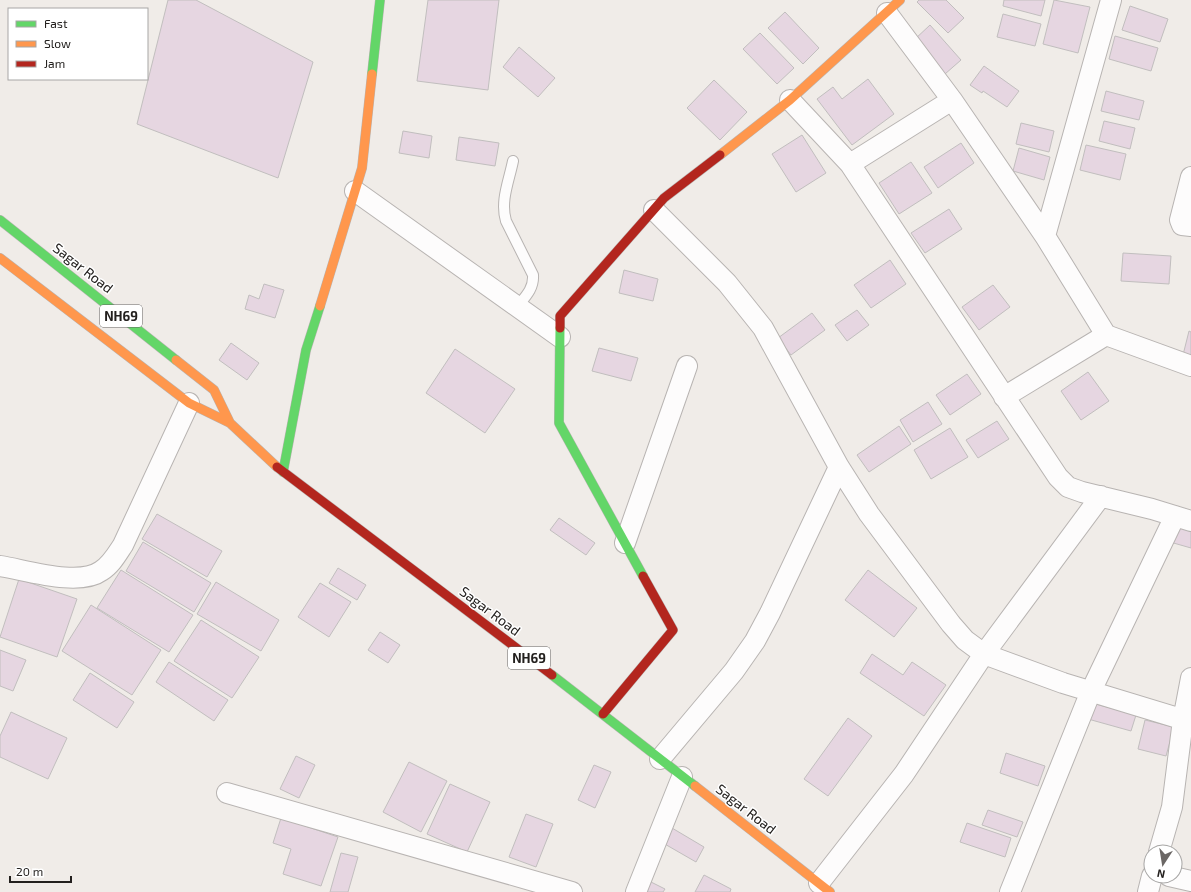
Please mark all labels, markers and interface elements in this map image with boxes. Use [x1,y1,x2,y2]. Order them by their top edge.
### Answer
legend [8,8,148,80]
text: Fast [44,16,68,30]
text: Slow [44,36,71,50]
text: Jam [44,56,65,70]
street label: Sagar Road [50,239,117,296]
road number: NH69 [100,305,142,327]
street label: Sagar Road [457,582,524,639]
road number: NH69 [508,647,550,669]
street label: Sagar Road [713,780,780,837]
north arrow [1143,844,1183,884]
scale bar [10,858,71,884]
text: 20 m [16,864,43,878]
text: N [1156,867,1166,881]

